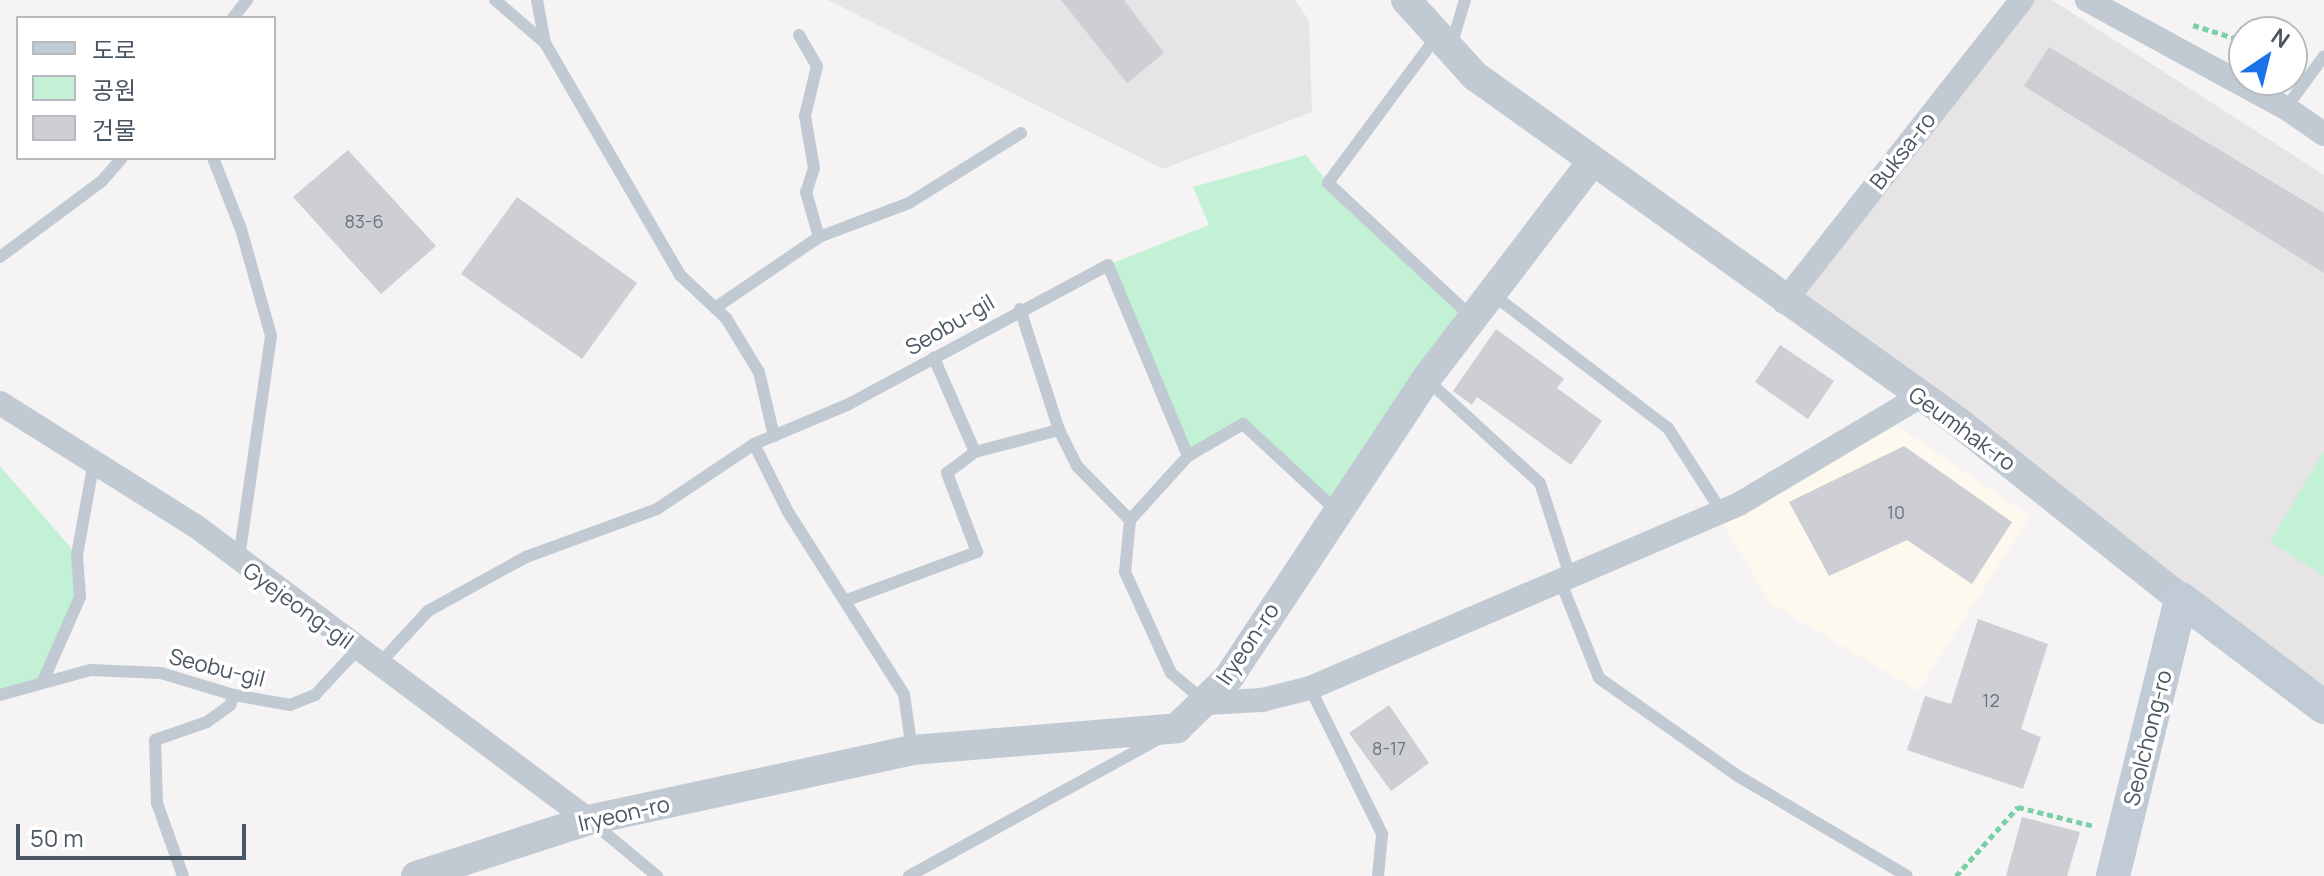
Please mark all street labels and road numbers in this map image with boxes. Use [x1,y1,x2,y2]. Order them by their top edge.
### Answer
street label: Buksa-ro [1865,107,1941,195]
street label: Seobu-gil [901,289,999,361]
street label: Geumhak-ro [1903,381,2021,477]
street label: Gyejeong-gil [238,557,358,655]
street label: Iryeon-ro [1211,598,1285,690]
street label: Seobu-gil [166,643,268,693]
street label: Seolchong-ro [2118,667,2178,809]
street label: Iryeon-ro [576,791,672,837]

